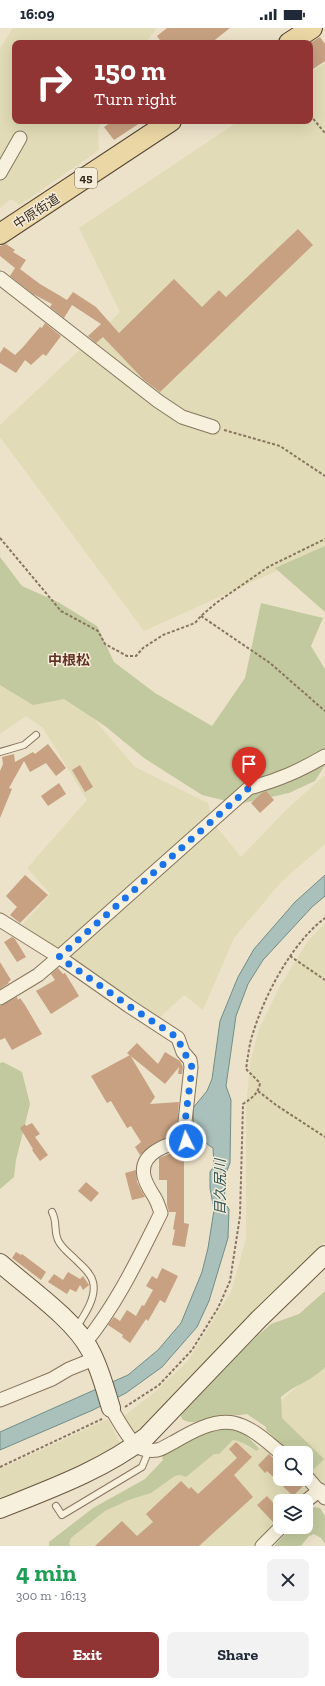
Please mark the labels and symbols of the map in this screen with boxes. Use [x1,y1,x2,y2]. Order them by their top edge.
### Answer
road number: 45 [75,168,97,188]
street label: 中原街道 [10,191,62,232]
district label: 中根松 [48,652,90,669]
pin [232,747,266,788]
position arrow [165,1120,207,1162]
water label: 目久尻川 [212,1157,229,1215]

